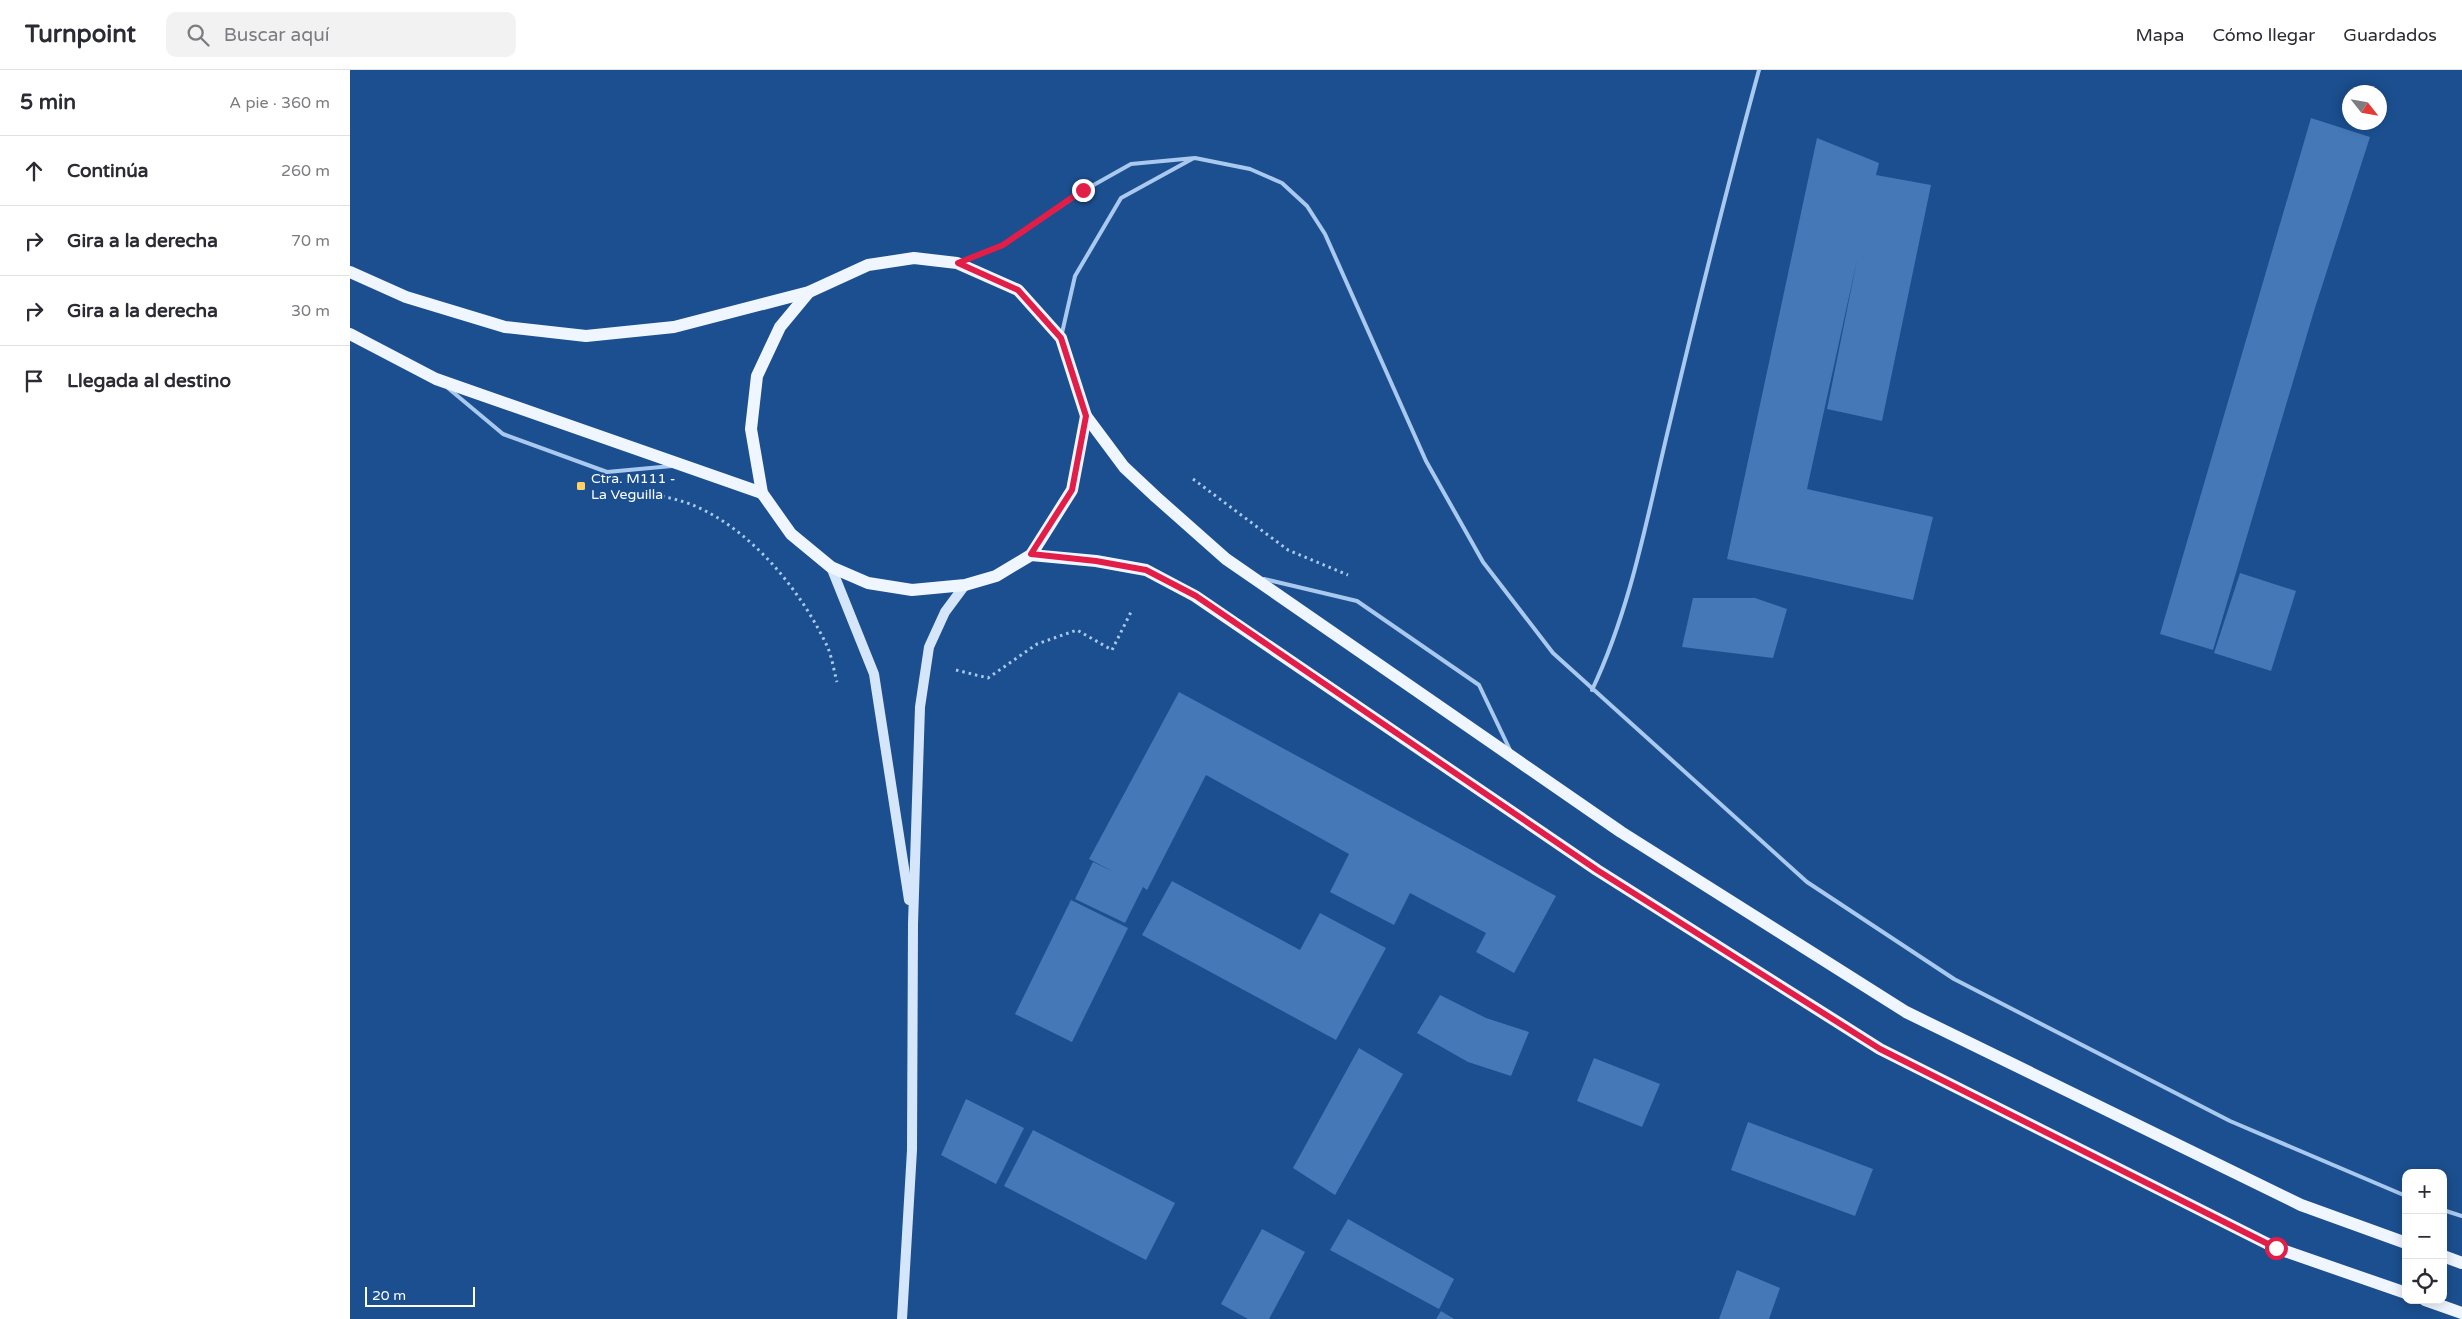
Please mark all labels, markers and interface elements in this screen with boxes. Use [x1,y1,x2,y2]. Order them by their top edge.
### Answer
search box [166,12,516,57]
text: Turnpoint [25,20,136,49]
icon: search [184,21,212,49]
text: Buscar aquí [224,24,330,46]
text: Mapa [2135,24,2184,46]
text: Cómo llegar [2212,24,2315,46]
text: Guardados [2343,24,2437,46]
north arrow [2342,85,2387,130]
text: 5 min [20,90,76,115]
text: A pie · 360 m [229,93,330,113]
icon: ahead [20,157,48,185]
text: Continúa [67,160,149,182]
text: 260 m [281,161,330,181]
route end [1072,179,1095,202]
icon: right [20,227,48,255]
text: Gira a la derecha [67,230,218,252]
text: 70 m [291,231,330,251]
icon: right [20,297,48,325]
text: Gira a la derecha [67,300,218,322]
text: 30 m [291,301,330,321]
icon: arrive [20,367,48,395]
text: Llegada al destino [67,370,231,392]
place label: Ctra. M111 - La Veguilla [591,470,676,503]
marker: Ctra. M111 - La Veguilla [575,480,587,492]
map controls [2402,1169,2447,1304]
button: + [2402,1169,2447,1214]
button: − [2402,1214,2447,1259]
route start [2265,1237,2288,1260]
button: locate [2402,1259,2447,1304]
scale bar [365,1284,475,1307]
text: 20 m [372,1287,406,1304]

